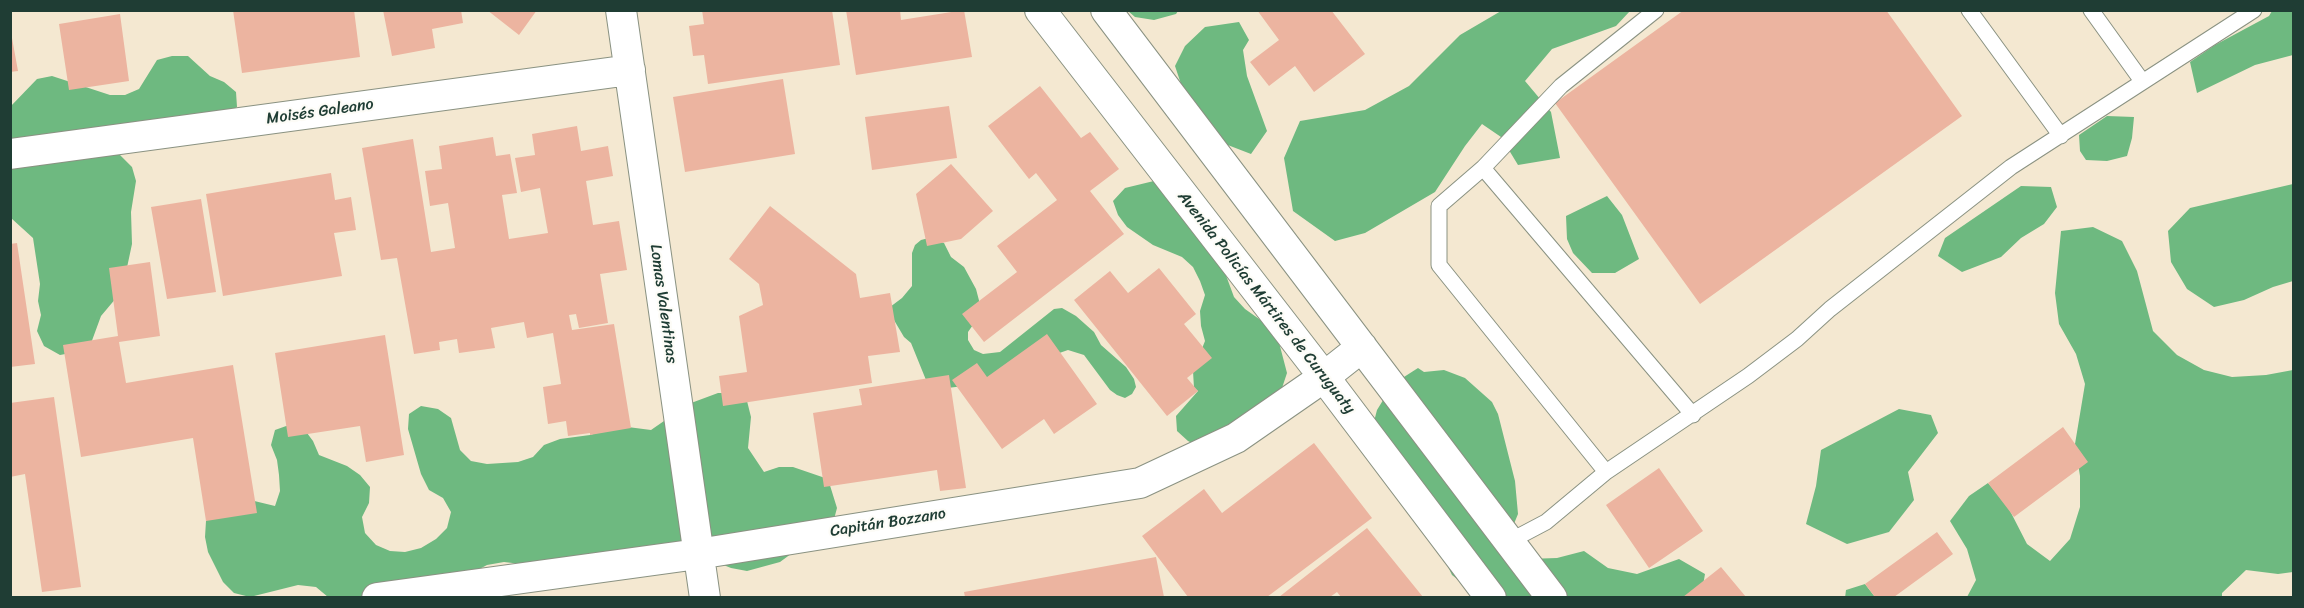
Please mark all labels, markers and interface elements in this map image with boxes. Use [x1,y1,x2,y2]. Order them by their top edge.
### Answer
street label: Moisés Galeano [265,95,375,129]
street label: Avenida Policías Mártires de Curuguaty [1173,188,1359,418]
street label: Lomas Valentinas [645,243,681,365]
street label: Capitán Bozzano [829,504,947,542]

